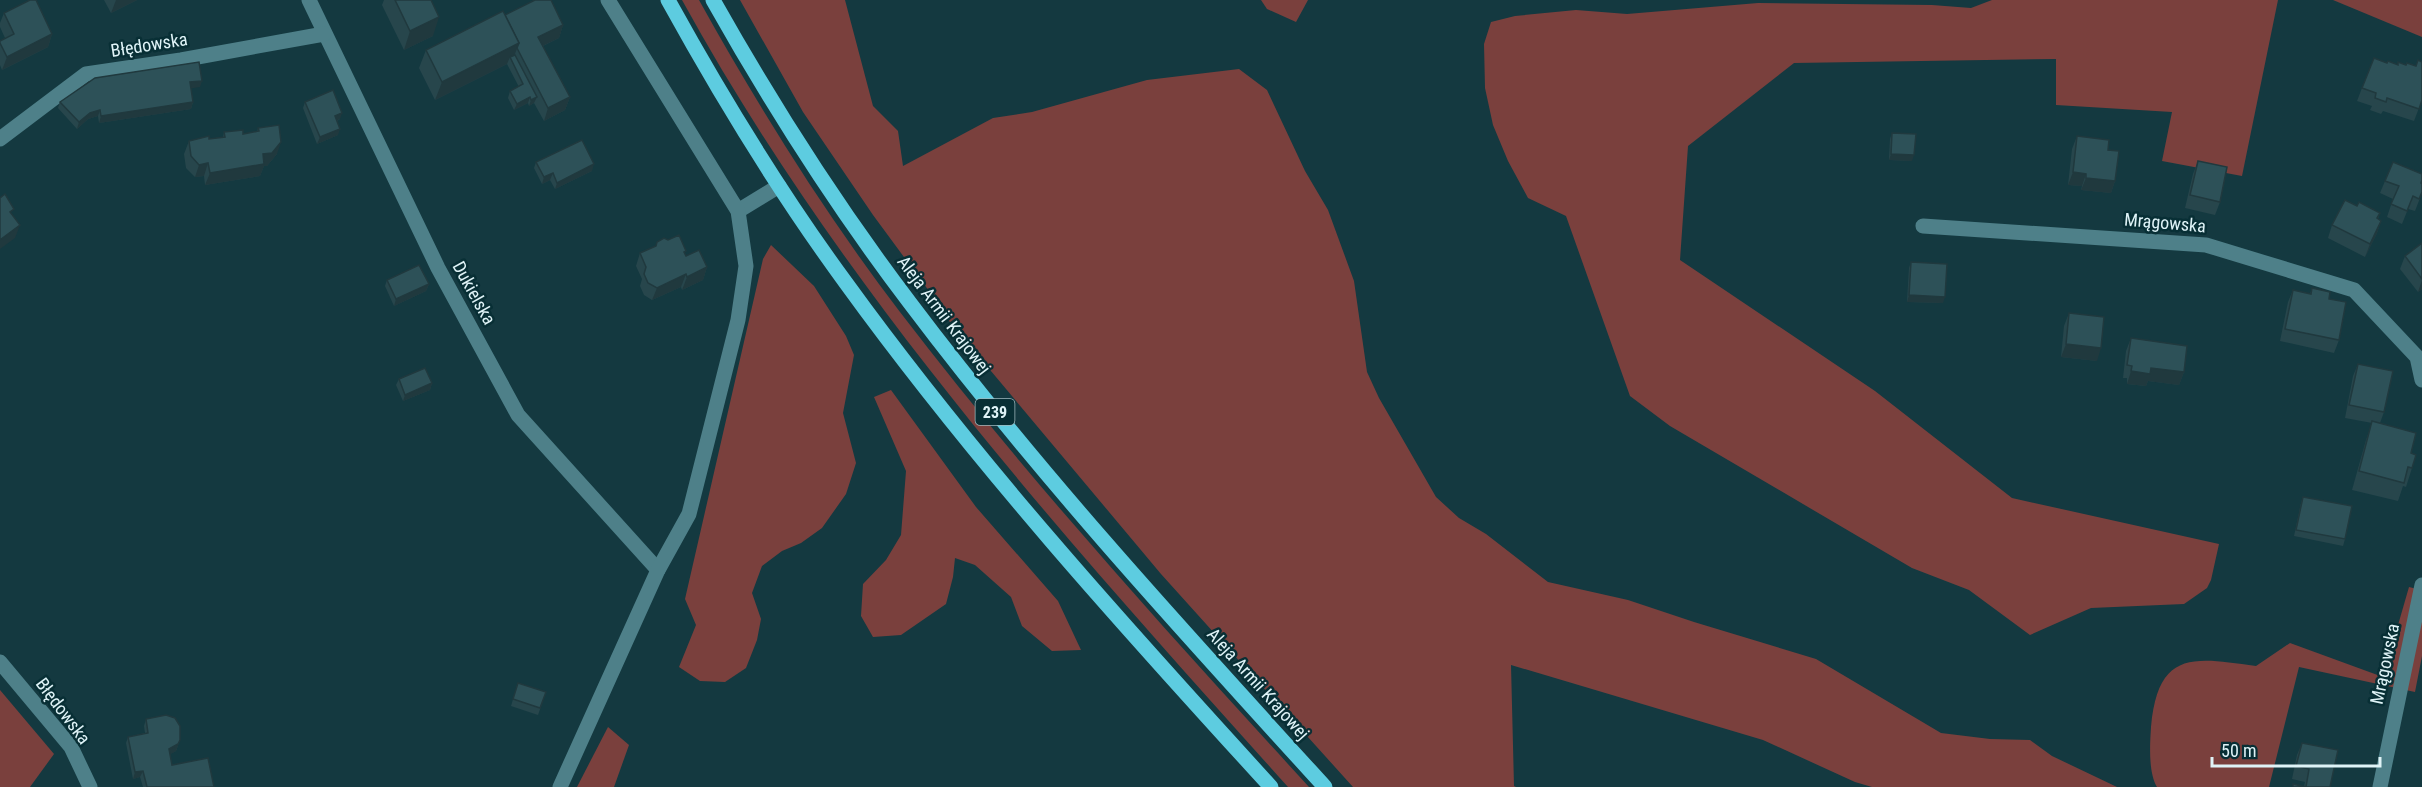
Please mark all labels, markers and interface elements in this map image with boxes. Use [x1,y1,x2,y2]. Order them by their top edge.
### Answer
street label: Błędowska [109,28,189,61]
street label: Mrągowska [2123,208,2207,237]
street label: Aleja Armii Krajowej [893,252,996,378]
street label: Dukielska [449,258,500,328]
road number: 239 [976,399,1014,425]
street label: Mrągowska [2366,622,2403,706]
street label: Aleja Armii Krajowej [1203,624,1314,744]
street label: Błędowska [32,673,95,748]
scale bar [2212,730,2380,768]
text: 50 m [2221,740,2256,761]

